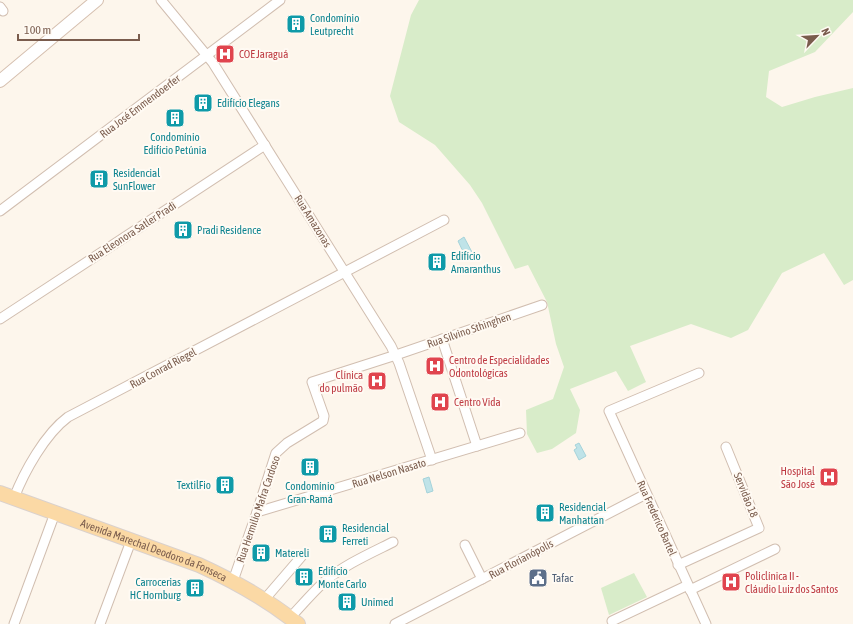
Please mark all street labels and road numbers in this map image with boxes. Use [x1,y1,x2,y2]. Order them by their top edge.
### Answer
street label: Rua José Emmendoerfer [98,72,183,140]
street label: Rua Amazonas [292,193,334,249]
street label: Rua Eleonora Satler Pradi [86,199,178,265]
street label: Rua Silvino Sthinghen [426,310,512,350]
street label: Rua Conrad Riegel [128,345,198,390]
street label: Rua Hermilio Mafra Cardoso [234,454,282,564]
street label: Rua Nelson Nasato [351,456,427,490]
street label: Servidão 18 [732,471,760,519]
street label: Rua Frederico Bartel [635,479,679,558]
street label: Avenida Marechal Deodoro da Fonseca [79,517,229,583]
street label: Rua Florianópolis [487,537,555,581]

